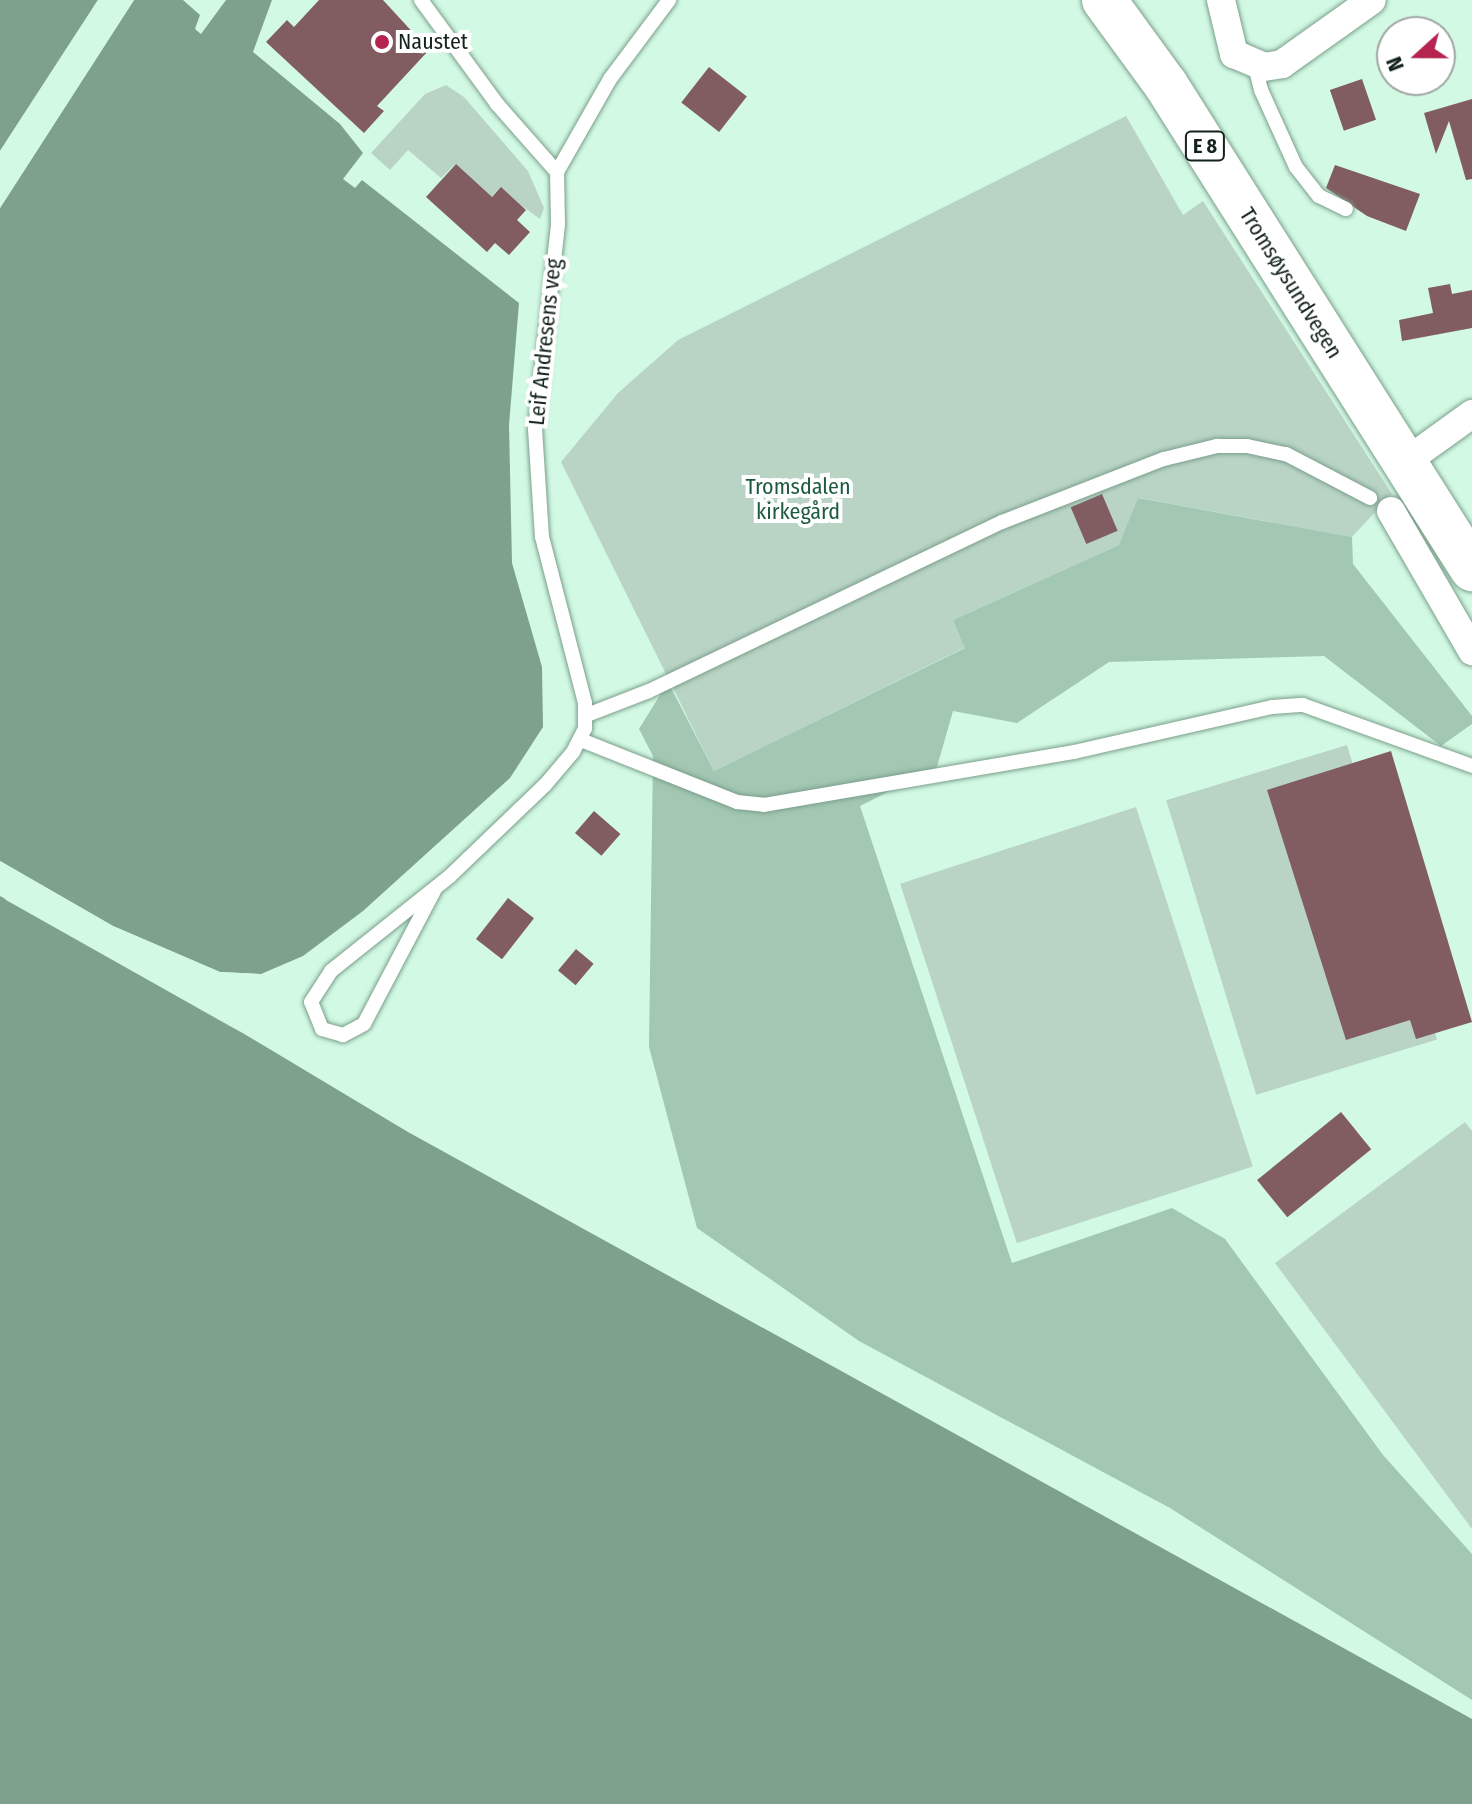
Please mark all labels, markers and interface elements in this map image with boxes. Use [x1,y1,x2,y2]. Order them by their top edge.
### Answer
north arrow [1376,16,1456,96]
place label: Naustet [398,29,468,55]
marker: Naustet [373,33,391,51]
text: N [1380,53,1410,75]
road number: E 8 [1183,130,1227,162]
street label: Tromsøysundvegen [1234,203,1348,363]
street label: Leif Andresens veg [523,257,567,427]
park label: Tromsdalen kirkegård [746,473,850,524]

